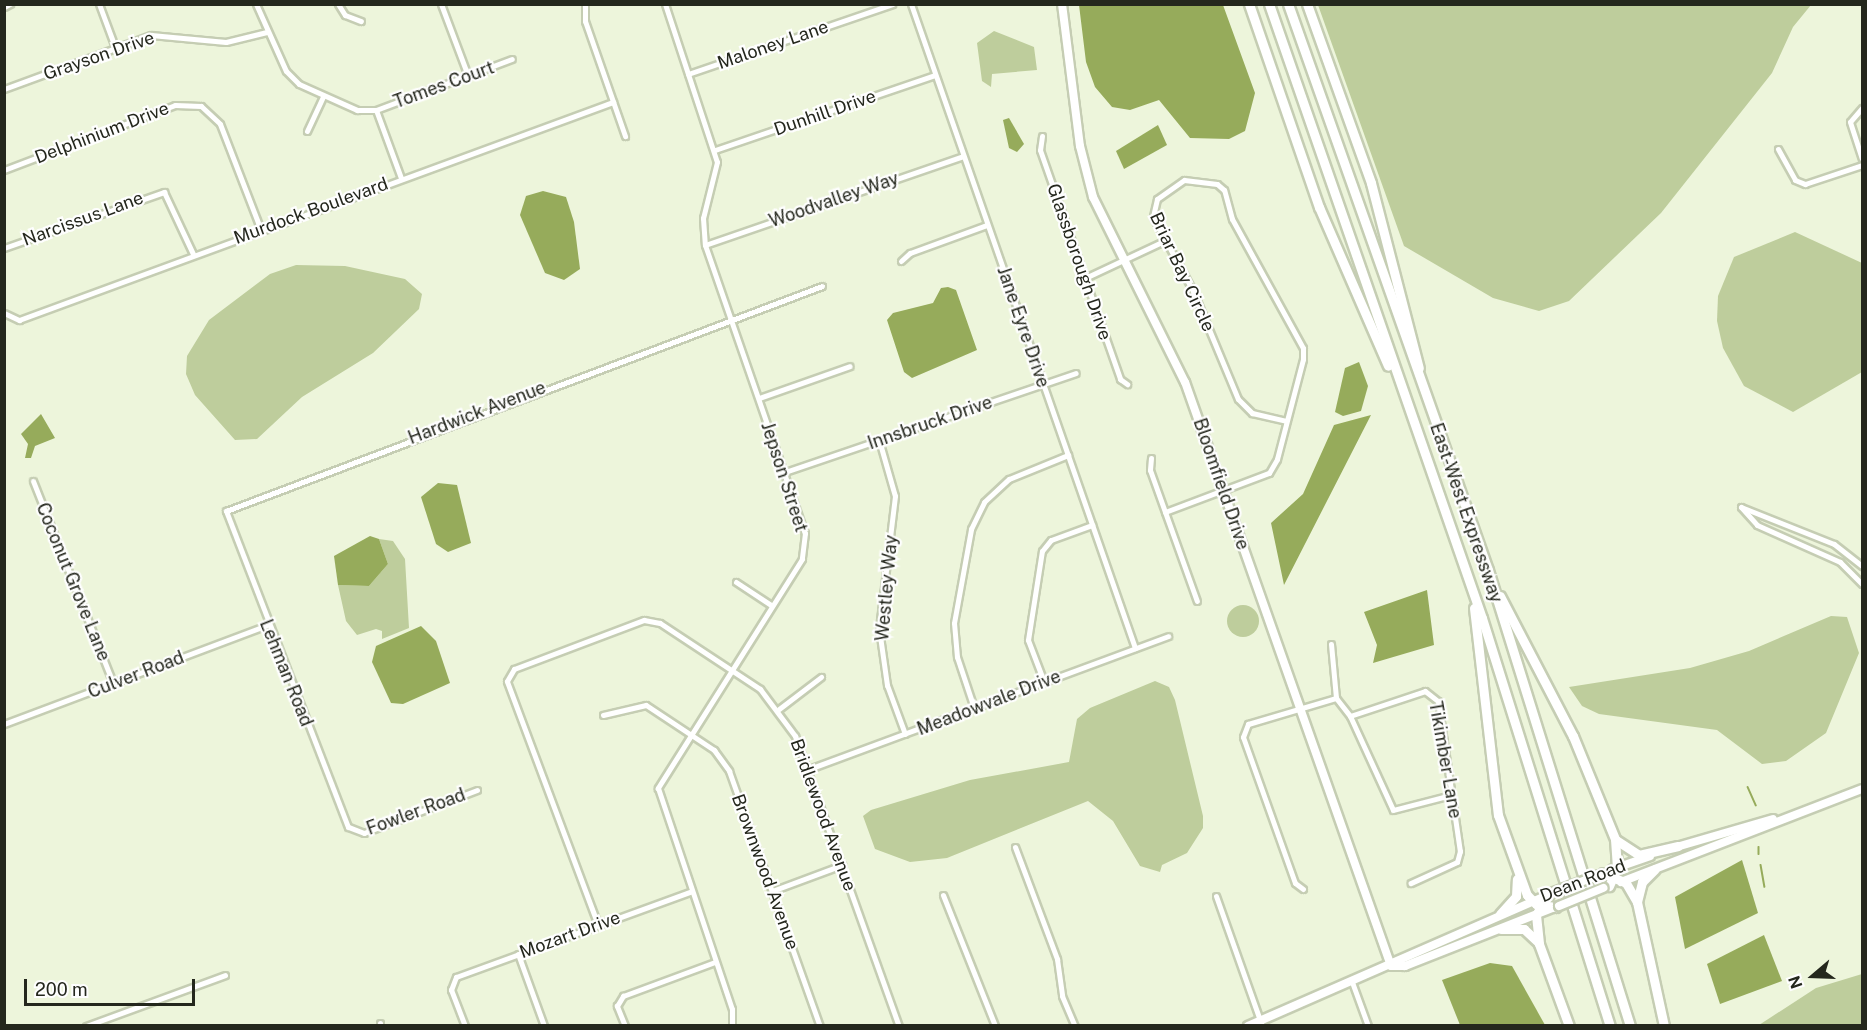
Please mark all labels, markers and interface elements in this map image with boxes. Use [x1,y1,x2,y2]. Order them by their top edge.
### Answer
street label: Maloney Lane [715,16,831,74]
street label: Grayson Drive [41,27,157,85]
street label: Tomes Court [391,57,497,113]
street label: Dunhill Drive [771,85,879,141]
street label: Delphinium Drive [32,97,172,169]
street label: Woodvalley Way [766,168,902,232]
street label: Murdock Boulevard [231,173,391,249]
street label: Glassborough Drive [1042,181,1116,343]
street label: Narcissus Lane [20,187,146,251]
street label: Briar Bay Circle [1145,209,1219,335]
street label: Jane Eyre Drive [992,263,1054,391]
street label: Hardwick Avenue [405,377,549,449]
street label: Innsbruck Drive [865,392,995,454]
street label: Bloomfield Drive [1188,415,1254,553]
street label: Jepson Street [756,419,812,535]
street label: East-West Expressway [1425,420,1507,606]
street label: Coconut Grove Lane [31,500,115,664]
street label: Westley Way [872,534,902,642]
street label: Lehman Road [255,616,317,730]
street label: Culver Road [85,647,187,703]
street label: Meadowvale Drive [914,666,1064,740]
street label: Tikimber Lane [1424,700,1466,820]
street label: Bridlewood Avenue [785,736,861,894]
street label: Fowler Road [364,784,468,840]
street label: Brownwood Avenue [727,791,803,953]
street label: Dean Road [1537,855,1629,907]
street label: Mozart Drive [517,907,623,963]
north arrow [1783,946,1843,1006]
scale bar [27,967,198,1005]
text: N [1784,973,1807,991]
text: 200 m [35,979,88,1000]

